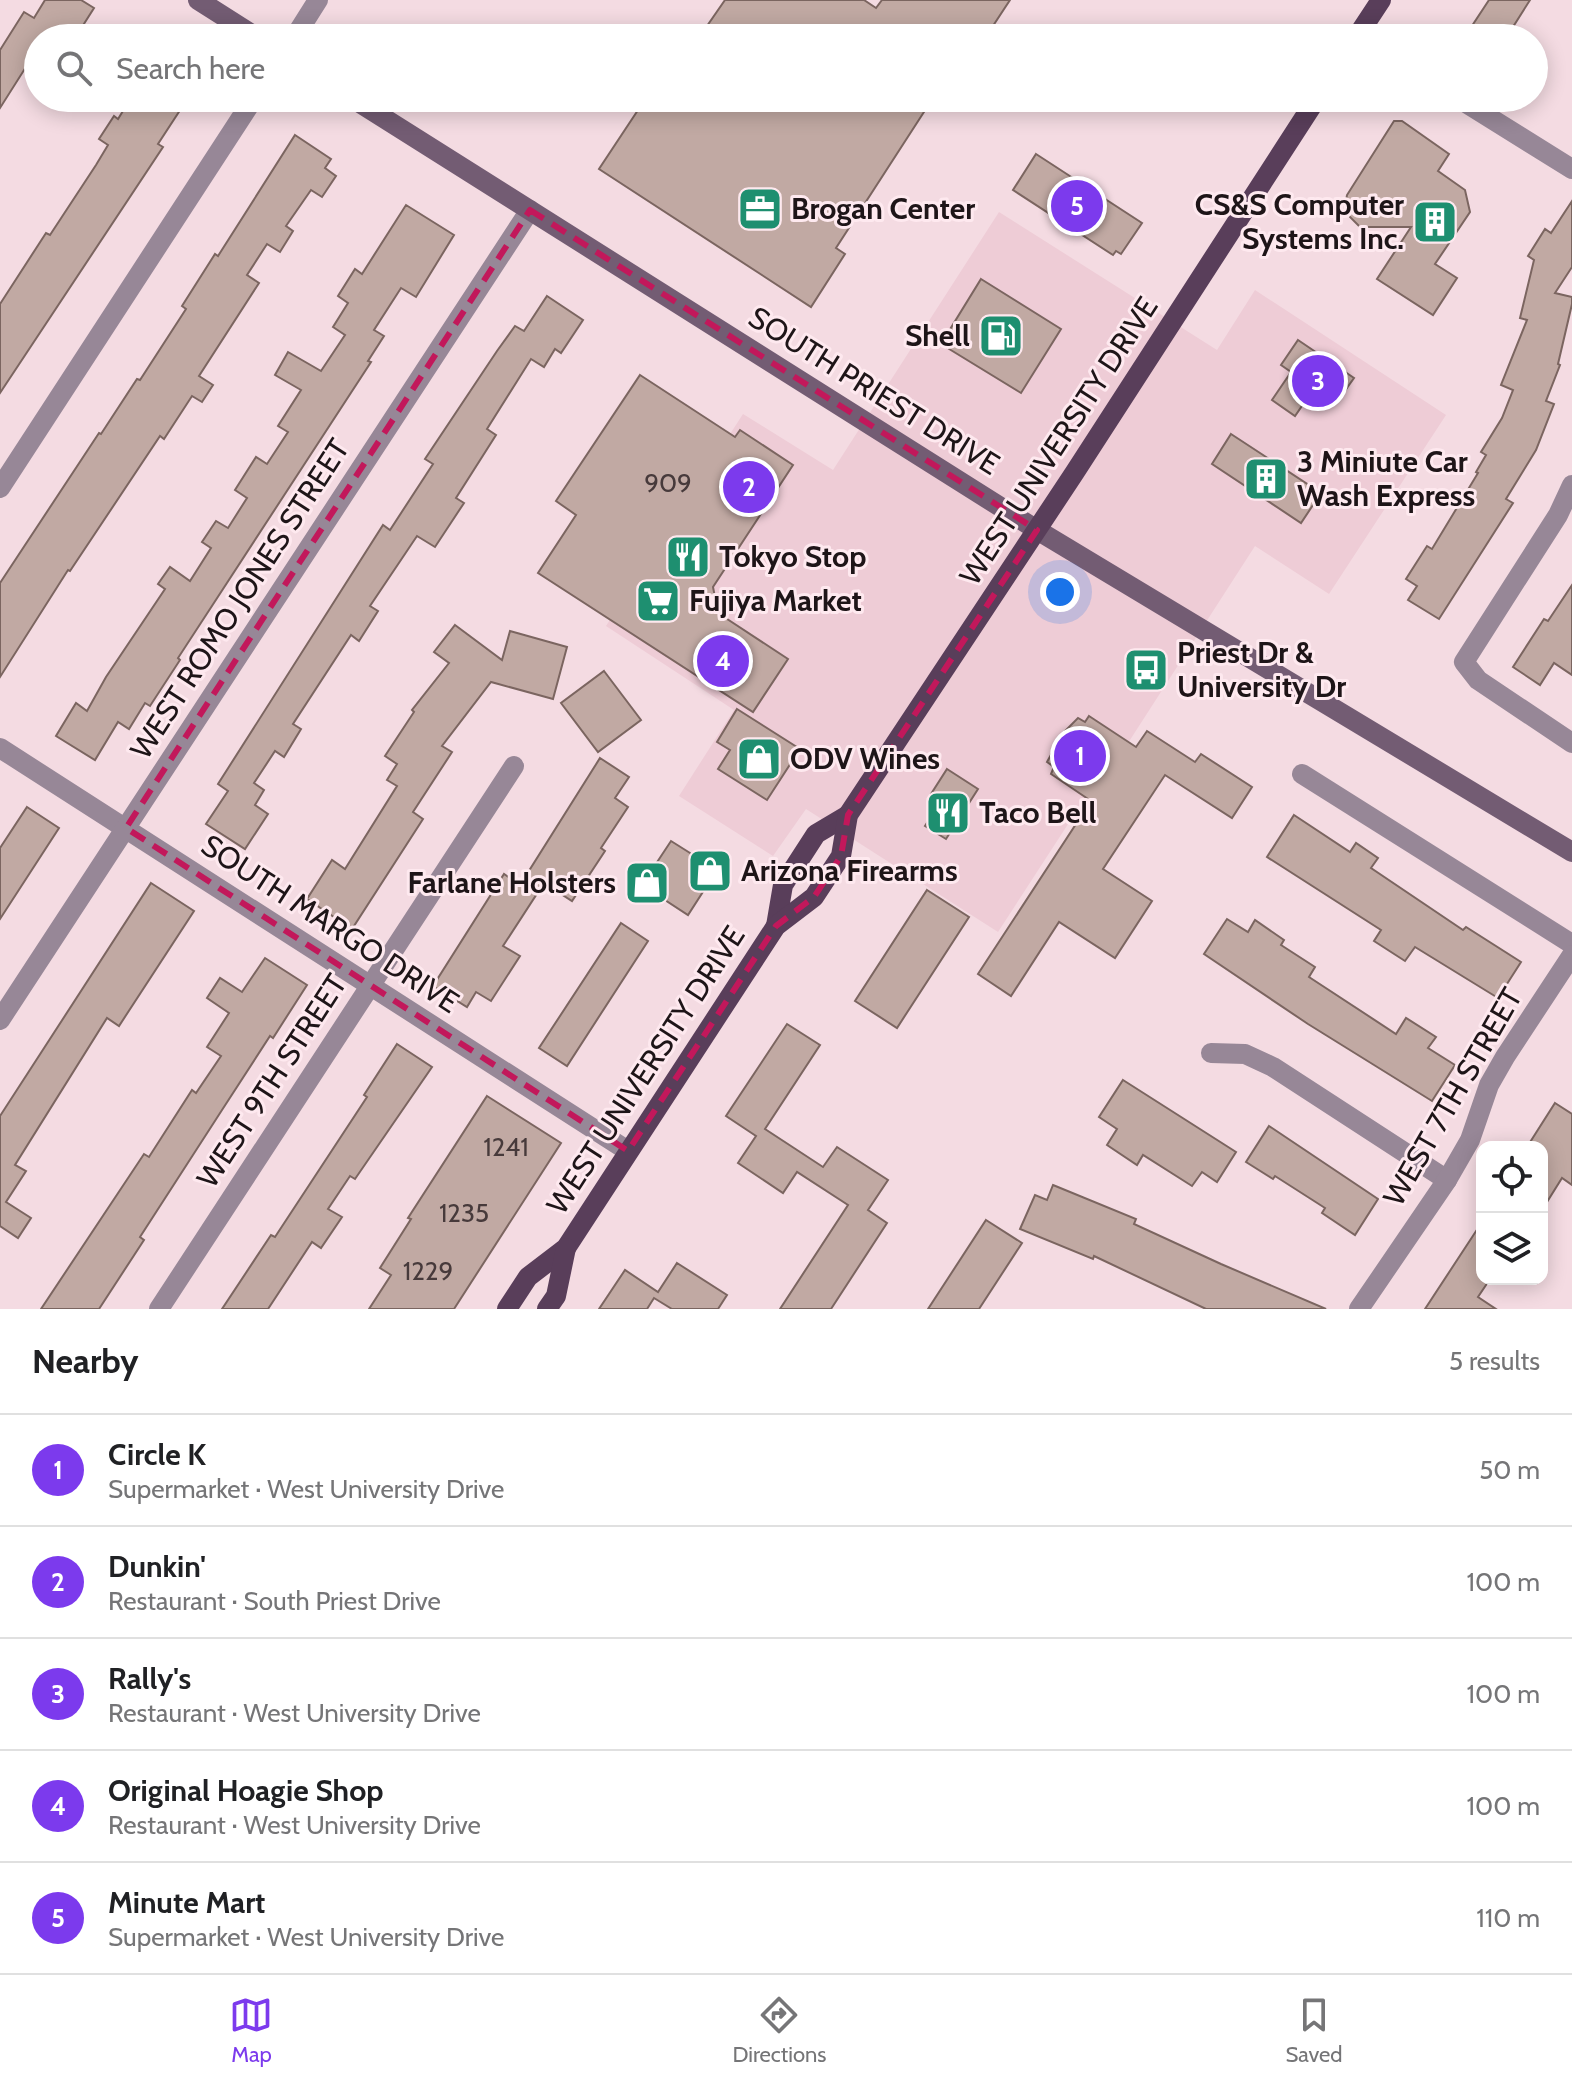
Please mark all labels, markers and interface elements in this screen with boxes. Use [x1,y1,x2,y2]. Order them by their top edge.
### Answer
search box [24,24,1548,112]
icon: search [52,46,96,90]
text: Search here [116,50,265,87]
pin: 5 [1051,176,1103,236]
office icon: Brogan Center [736,185,784,233]
place label: CS&S Computer Systems Inc. [1195,186,1404,257]
place label: Brogan Center [791,190,975,227]
building icon: CS&S Computer Systems Inc. [1411,198,1459,246]
street label: WEST UNIVERSITY DRIVE [952,290,1166,592]
street label: SOUTH PRIEST DRIVE [742,298,1006,483]
fuel station icon: Shell [977,312,1025,360]
place label: Shell [905,317,970,354]
pin: 3 [1292,351,1344,411]
street label: WEST ROMO JONES STREET [122,432,357,766]
place label: 3 Miniute Car Wash Express [1297,443,1475,514]
building icon: 3 Miniute Car Wash Express [1242,455,1290,503]
pin: 2 [723,457,775,517]
house number: 909 [644,467,692,499]
restaurant icon: Tokyo Stop [664,533,712,581]
place label: Tokyo Stop [719,538,866,575]
your location [1040,572,1080,612]
supermarket icon: Fujiya Market [634,577,682,625]
place label: Fujiya Market [689,582,862,619]
pin: 4 [697,631,749,691]
place label: Priest Dr & University Dr [1177,634,1346,705]
bus stop icon: Priest Dr & University Dr [1122,646,1170,694]
pin: 1 [1054,726,1106,786]
shop icon: ODV Wines [735,735,783,783]
place label: ODV Wines [790,740,940,777]
restaurant icon: Taco Bell [924,789,972,837]
place label: Taco Bell [979,794,1096,831]
street label: SOUTH MARGO DRIVE [195,826,466,1021]
shop icon: Arizona Firearms [686,847,734,895]
place label: Arizona Firearms [741,852,958,889]
shop icon: Farlane Holsters [623,859,671,907]
place label: Farlane Holsters [407,864,616,901]
street label: WEST UNIVERSITY DRIVE [539,919,753,1221]
street label: WEST 9TH STREET [189,967,354,1194]
street label: WEST 7TH STREET [1375,981,1530,1212]
house number: 1241 [483,1131,529,1163]
map controls [1476,1141,1548,1285]
button: locate [1476,1141,1548,1213]
house number: 1235 [439,1197,489,1229]
button: layers [1476,1213,1548,1285]
house number: 1229 [403,1255,453,1287]
text: Nearby [32,1340,139,1382]
text: 5 results [1449,1345,1540,1377]
text: Circle K [108,1436,206,1473]
text: 1 [53,1454,63,1486]
text: 50 m [1479,1454,1540,1486]
text: Supermarket · West University Drive [108,1473,504,1505]
text: Dunkin' [108,1548,206,1585]
text: 2 [51,1566,65,1598]
text: 100 m [1467,1566,1540,1598]
text: Restaurant · South Priest Drive [108,1585,441,1617]
text: Rally's [108,1660,191,1697]
text: 3 [51,1678,65,1710]
text: 100 m [1467,1678,1540,1710]
text: Restaurant · West University Drive [108,1697,481,1729]
text: Original Hoagie Shop [108,1772,383,1809]
text: 4 [50,1790,66,1822]
text: 100 m [1467,1790,1540,1822]
text: Restaurant · West University Drive [108,1809,481,1841]
text: Minute Mart [108,1884,265,1921]
text: 5 [51,1902,65,1934]
text: 110 m [1476,1902,1540,1934]
text: Supermarket · West University Drive [108,1921,504,1953]
tab: Map [229,1993,273,2068]
tab: Directions [732,1993,826,2068]
tab: Saved [1285,1993,1343,2068]

